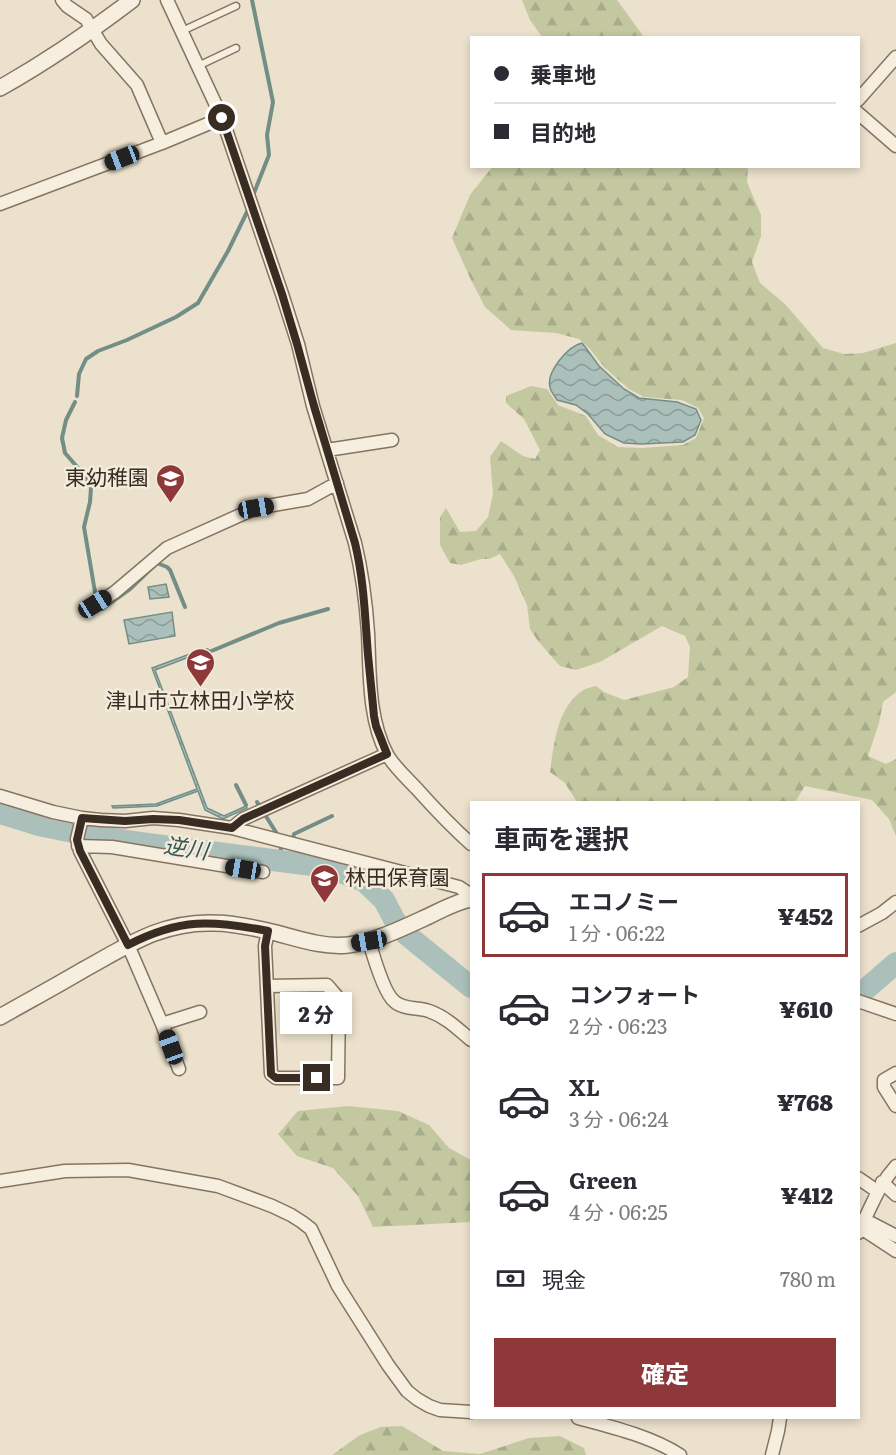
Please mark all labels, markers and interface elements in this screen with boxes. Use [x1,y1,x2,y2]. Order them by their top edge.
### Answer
text: 乗車地 [530,57,596,90]
route start [208,104,235,131]
text: 目的地 [530,115,596,148]
car [102,143,142,173]
place label: 東幼稚園 [65,460,149,491]
school or university icon: 東幼稚園 [154,462,186,504]
car [237,496,275,520]
car [75,587,115,621]
school or university icon: 津山市立林田小学校 [184,646,216,688]
place label: 津山市立林田小学校 [106,683,295,714]
text: 車両を選択 [494,817,629,857]
water label: 逆川 [162,827,212,866]
car [224,857,262,881]
place label: 林田保育園 [345,860,450,891]
school or university icon: 林田保育園 [308,862,340,904]
text: エコノミー [569,884,679,917]
icon: car [497,888,551,942]
text: ¥452 [778,899,833,932]
text: 1 分 · 06:22 [569,917,665,947]
car [350,929,388,953]
text: コンフォート [569,977,700,1010]
icon: car [497,981,551,1035]
callout: 2 分 [281,991,353,1033]
text: ¥610 [779,992,833,1025]
text: 2 分 [298,998,334,1028]
text: 2 分 · 06:23 [569,1010,668,1040]
car [156,1027,186,1067]
route end [303,1064,330,1091]
text: XL [569,1070,600,1103]
icon: car [497,1074,551,1128]
text: ¥768 [777,1085,833,1118]
text: 3 分 · 06:24 [569,1103,668,1133]
text: Green [569,1163,638,1196]
icon: car [497,1167,551,1221]
text: ¥412 [781,1178,833,1211]
text: 4 分 · 06:25 [569,1196,668,1226]
icon: cash [494,1262,527,1295]
text: 現金 [542,1262,586,1295]
text: 780 m [780,1263,836,1293]
button: 確定 [494,1338,836,1407]

